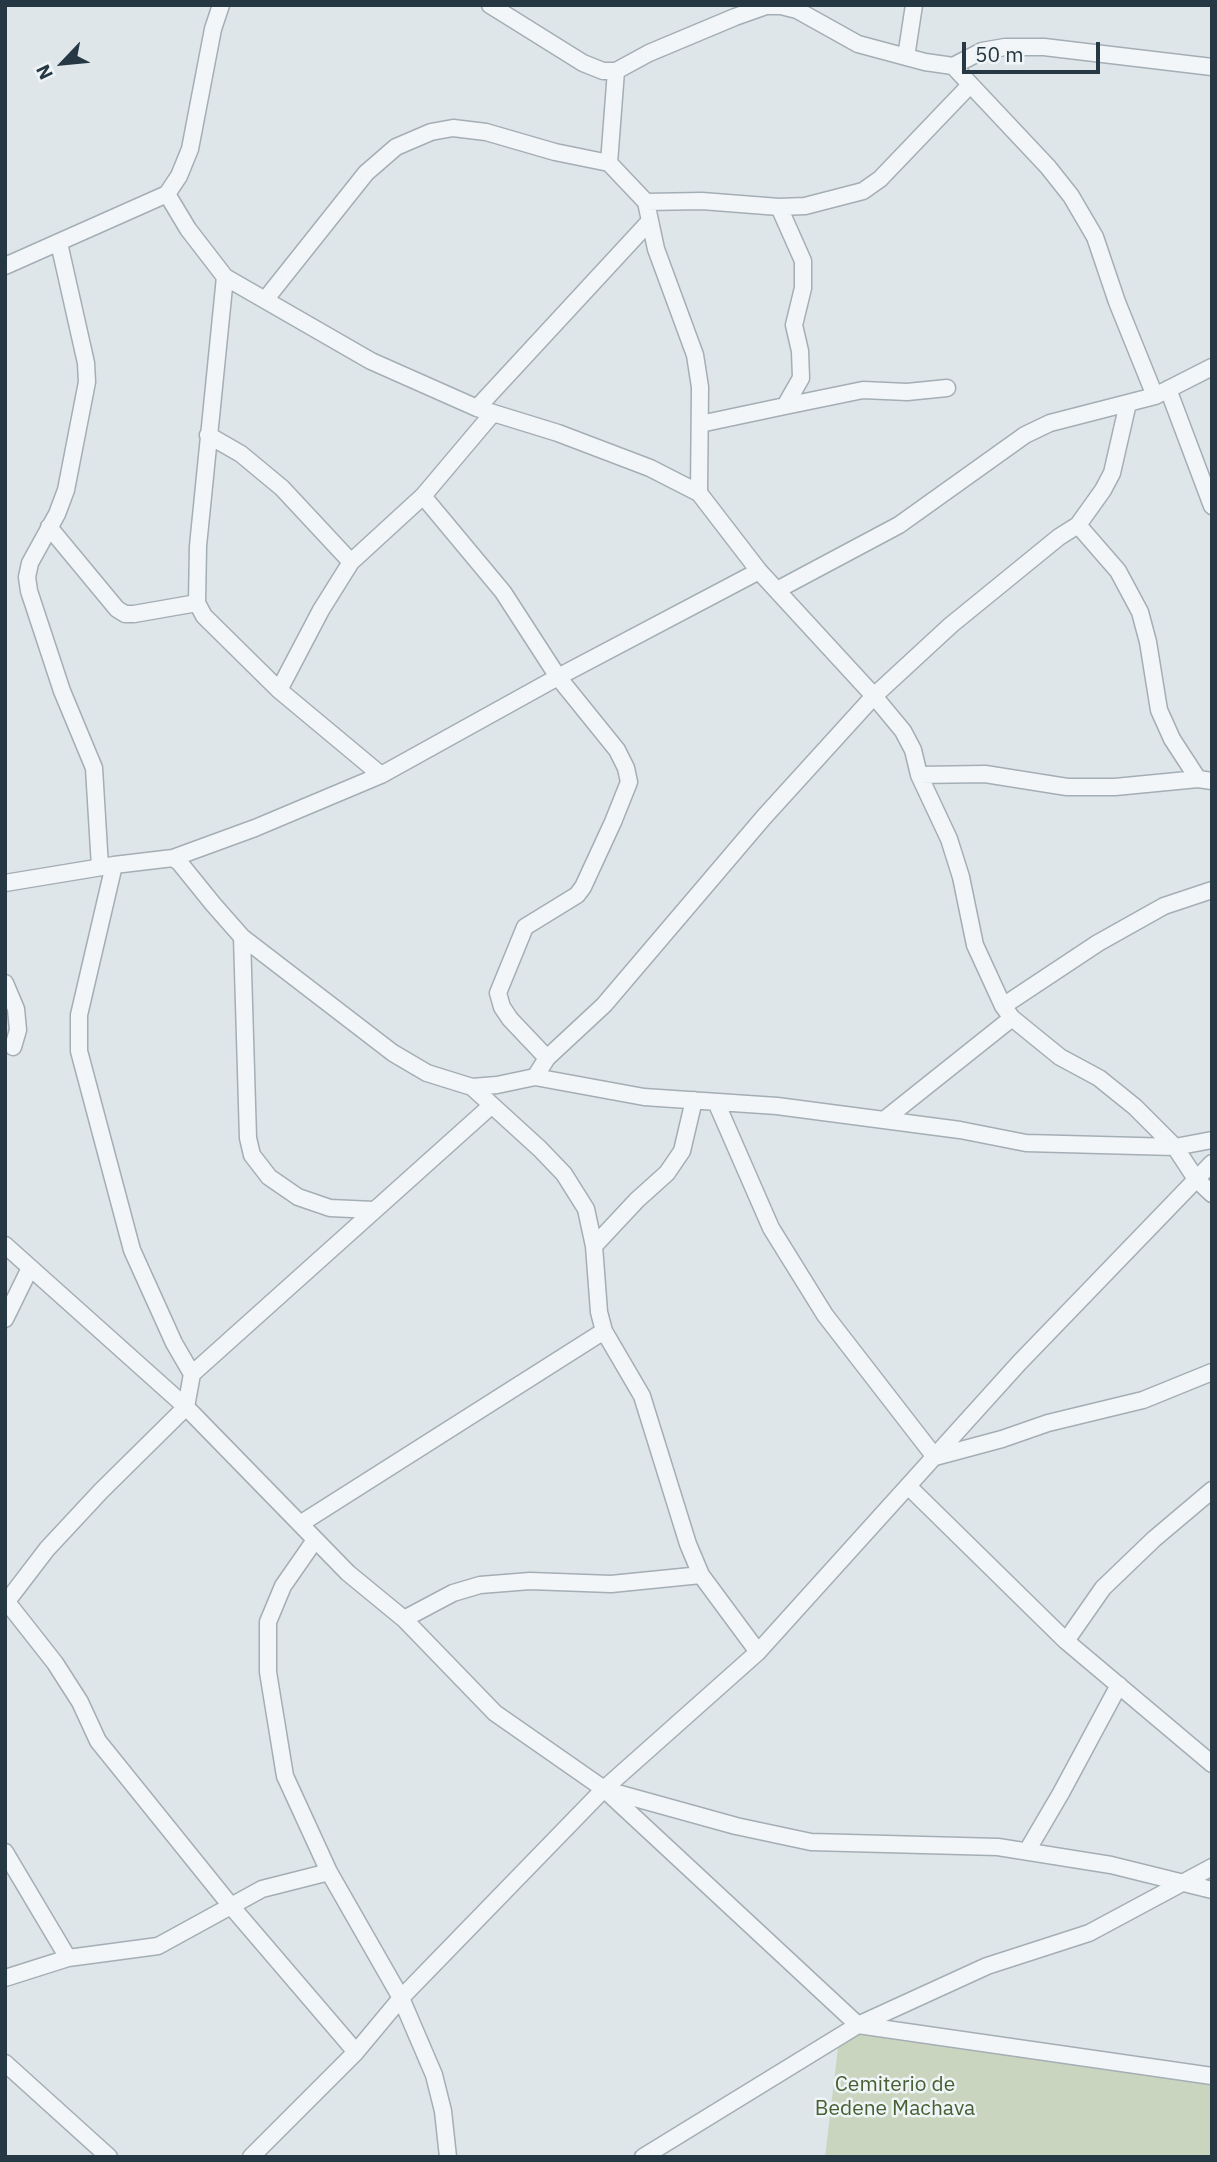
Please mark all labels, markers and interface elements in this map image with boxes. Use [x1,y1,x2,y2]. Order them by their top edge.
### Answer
north arrow [28,28,98,98]
scale bar [965,28,1103,72]
text: 50 m [975,40,1024,68]
text: N [30,61,58,84]
park label: Cemiterio de Bedene Machava [815,2072,975,2122]

